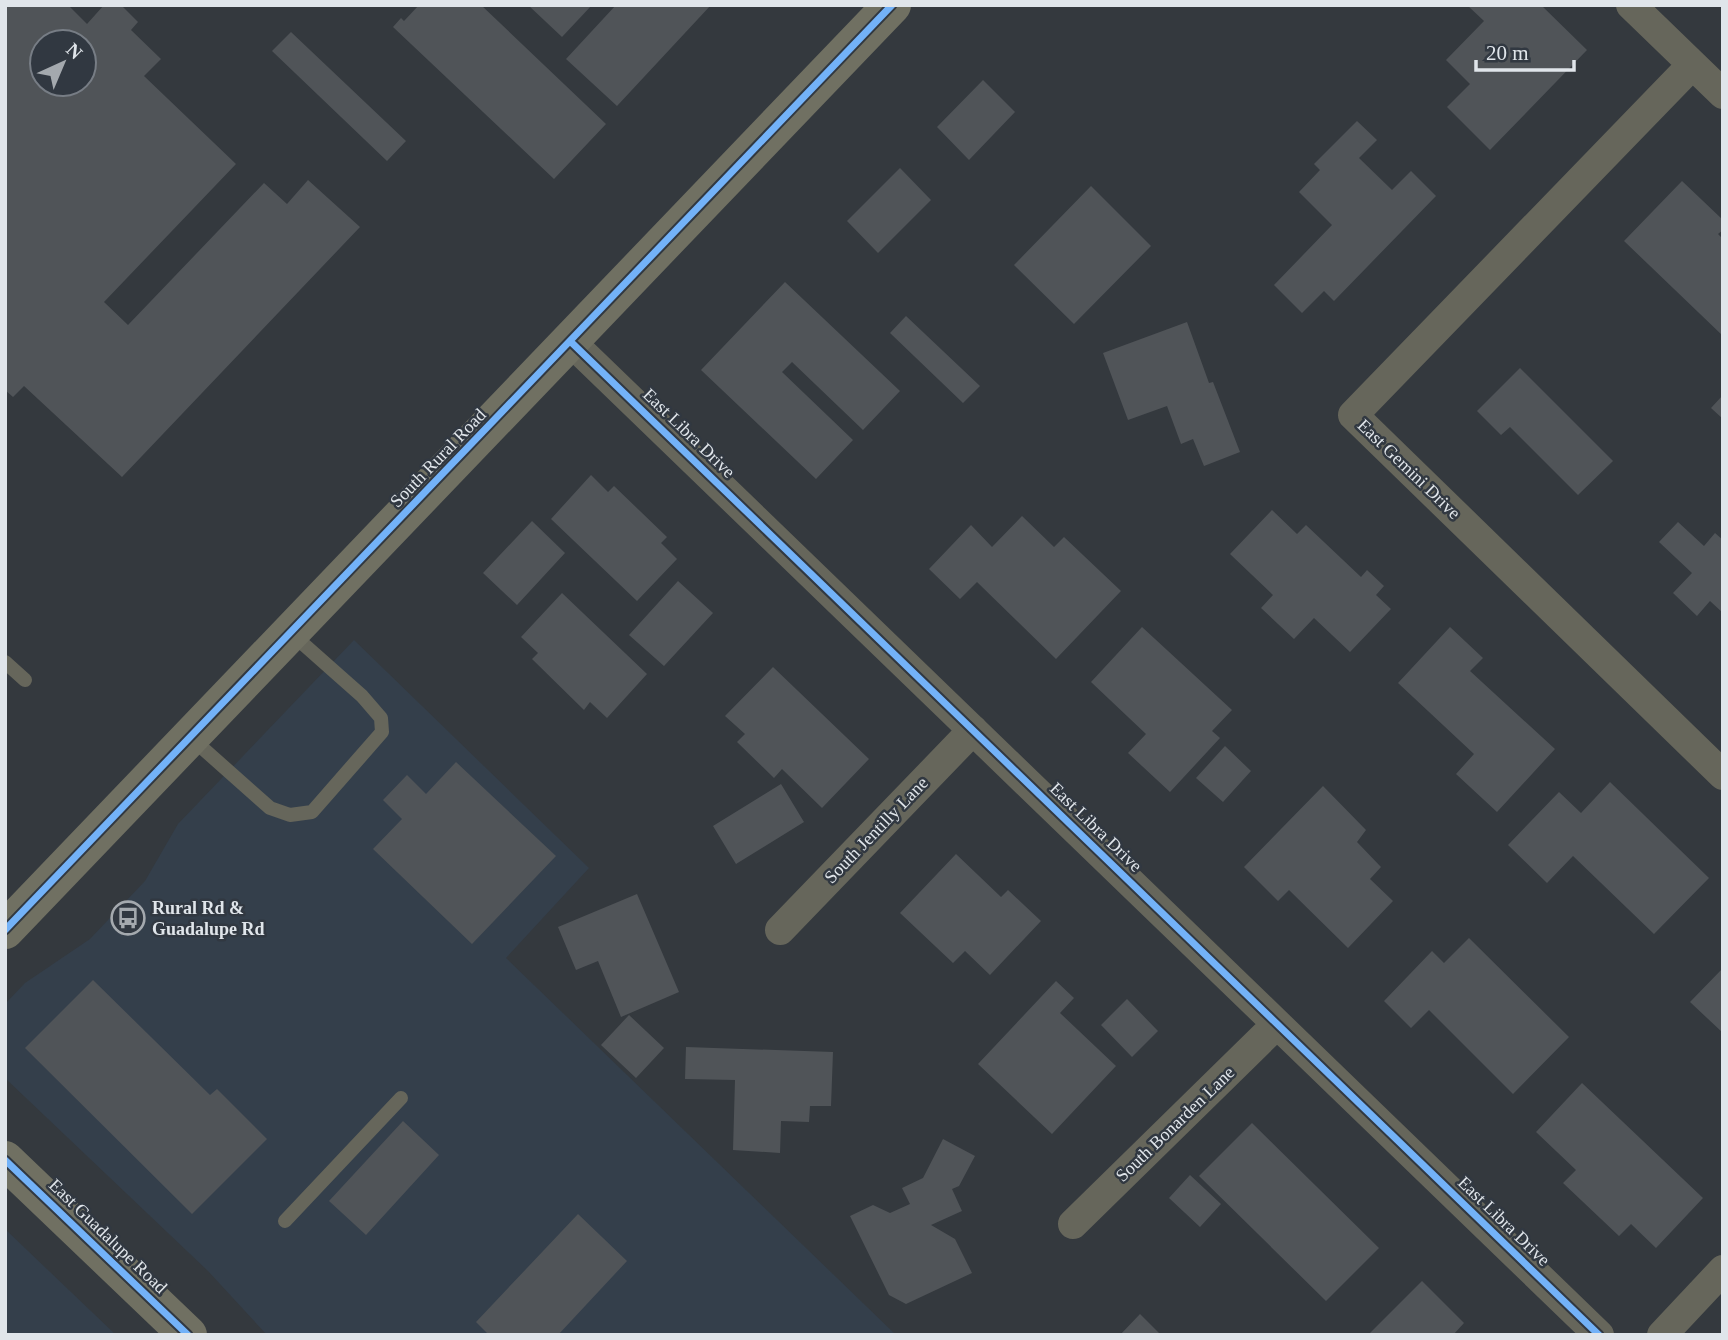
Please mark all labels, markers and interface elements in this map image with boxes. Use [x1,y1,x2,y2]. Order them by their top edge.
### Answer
north arrow [28,28,98,98]
scale bar [1476,28,1574,72]
text: N [62,39,87,64]
text: 20 m [1486,41,1529,65]
street label: East Libra Drive [639,384,739,482]
street label: South Rural Road [386,405,490,511]
street label: East Gemini Drive [1354,415,1464,523]
street label: South Jentilly Lane [820,773,932,887]
street label: East Libra Drive [1046,778,1146,876]
place label: Rural Rd & Guadalupe Rd [152,898,265,939]
bus stop icon: Rural Rd & Guadalupe Rd [109,899,147,937]
street label: South Bonarden Lane [1112,1062,1238,1186]
street label: East Libra Drive [1454,1172,1554,1270]
street label: East Guadalupe Road [45,1175,171,1297]

